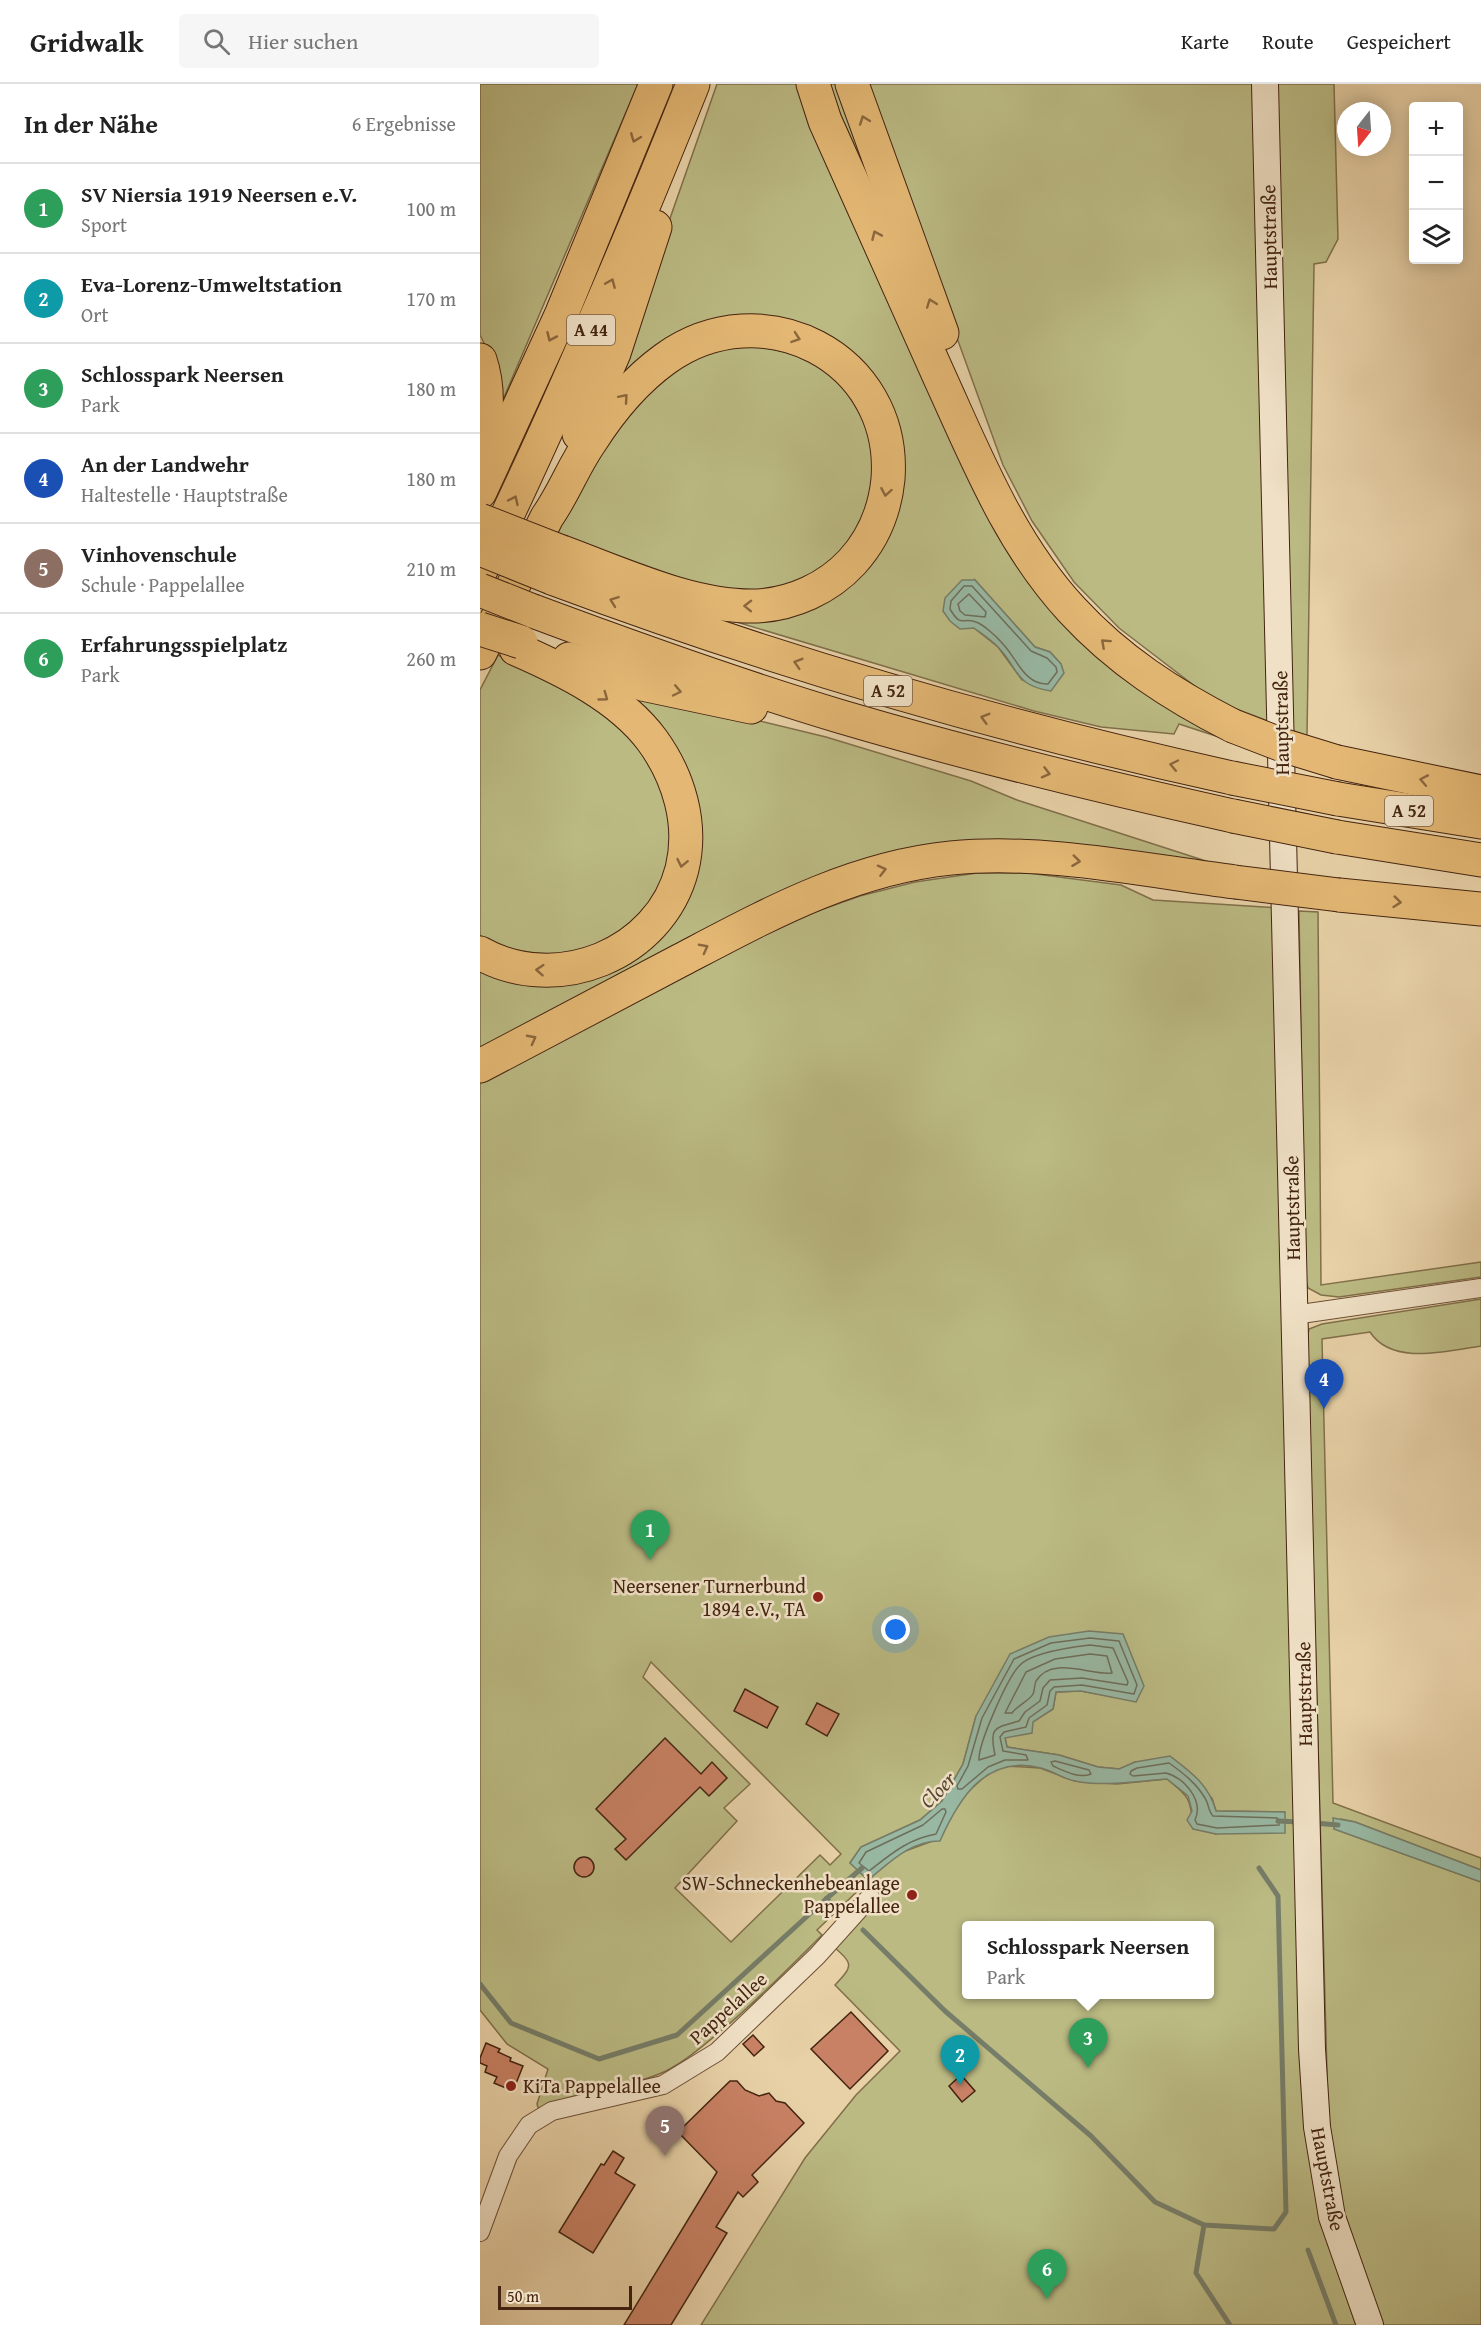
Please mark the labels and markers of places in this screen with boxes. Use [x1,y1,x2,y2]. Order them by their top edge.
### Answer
pin: 4 [1304,1360,1344,1409]
pin: 1 [630,1510,670,1560]
place label: Neersener Turnerbund 1894 e.V., TA [613,1571,806,1623]
marker: Neersener Turnerbund 1894 e.V., TA [811,1590,825,1604]
place label: SW-Schneckenhebeanlage Pappelallee [682,1868,900,1920]
marker: SW-Schneckenhebeanlage Pappelallee [905,1888,919,1902]
pin: 3 [1068,2018,1108,2068]
pin: 2 [940,2036,980,2085]
place label: KiTa Pappelallee [523,2071,661,2100]
marker: KiTa Pappelallee [504,2079,518,2093]
pin: 5 [646,2106,684,2156]
pin: 6 [1028,2250,1066,2299]

